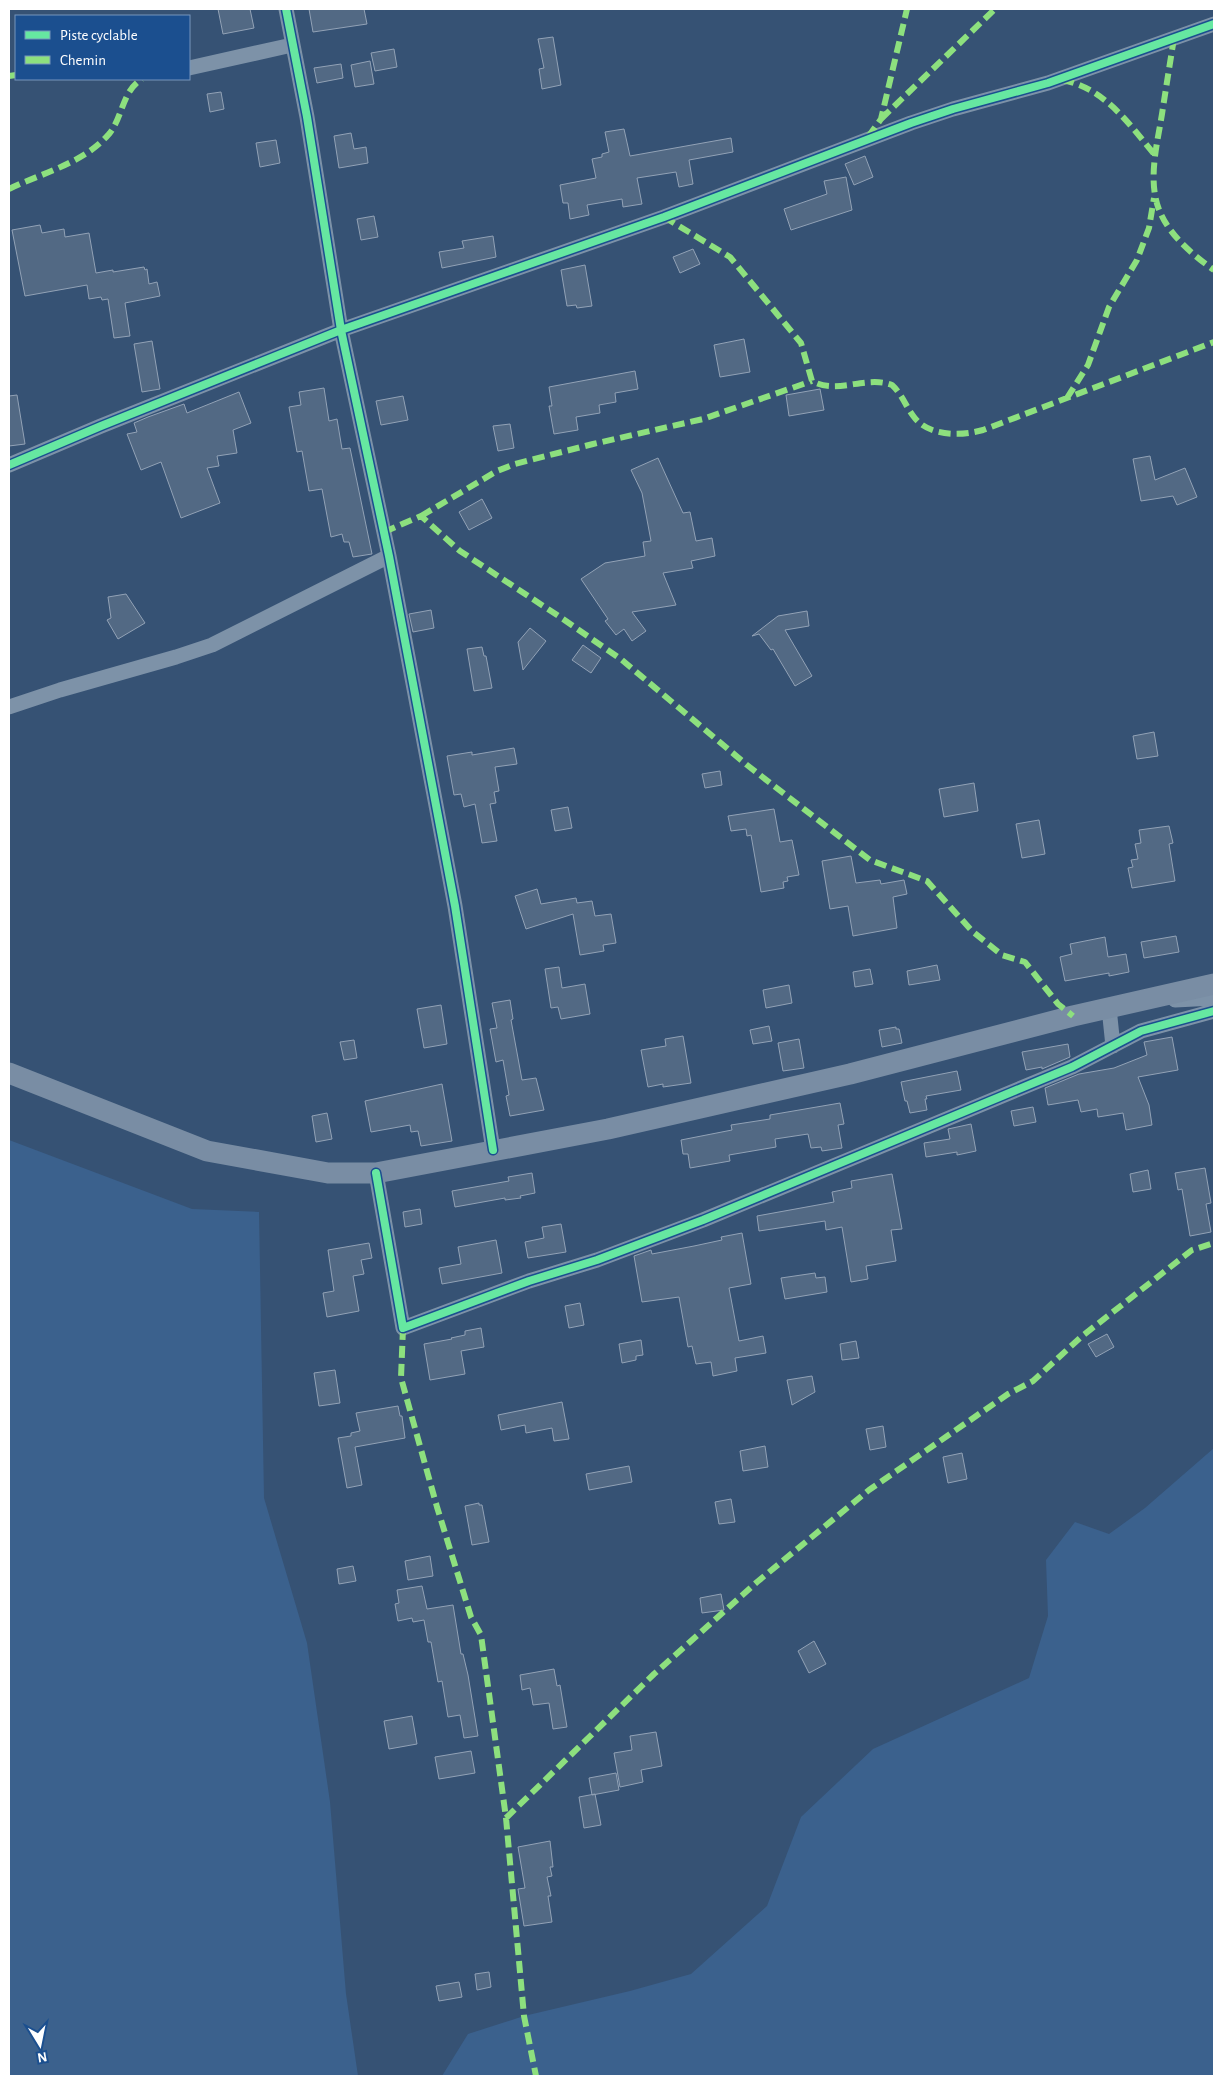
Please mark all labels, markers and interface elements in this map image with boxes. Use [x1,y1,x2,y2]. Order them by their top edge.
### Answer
legend [15,15,190,80]
text: Piste cyclable [60,28,138,43]
text: Chemin [60,53,106,68]
north arrow [15,2020,65,2070]
text: N [36,2049,48,2065]

